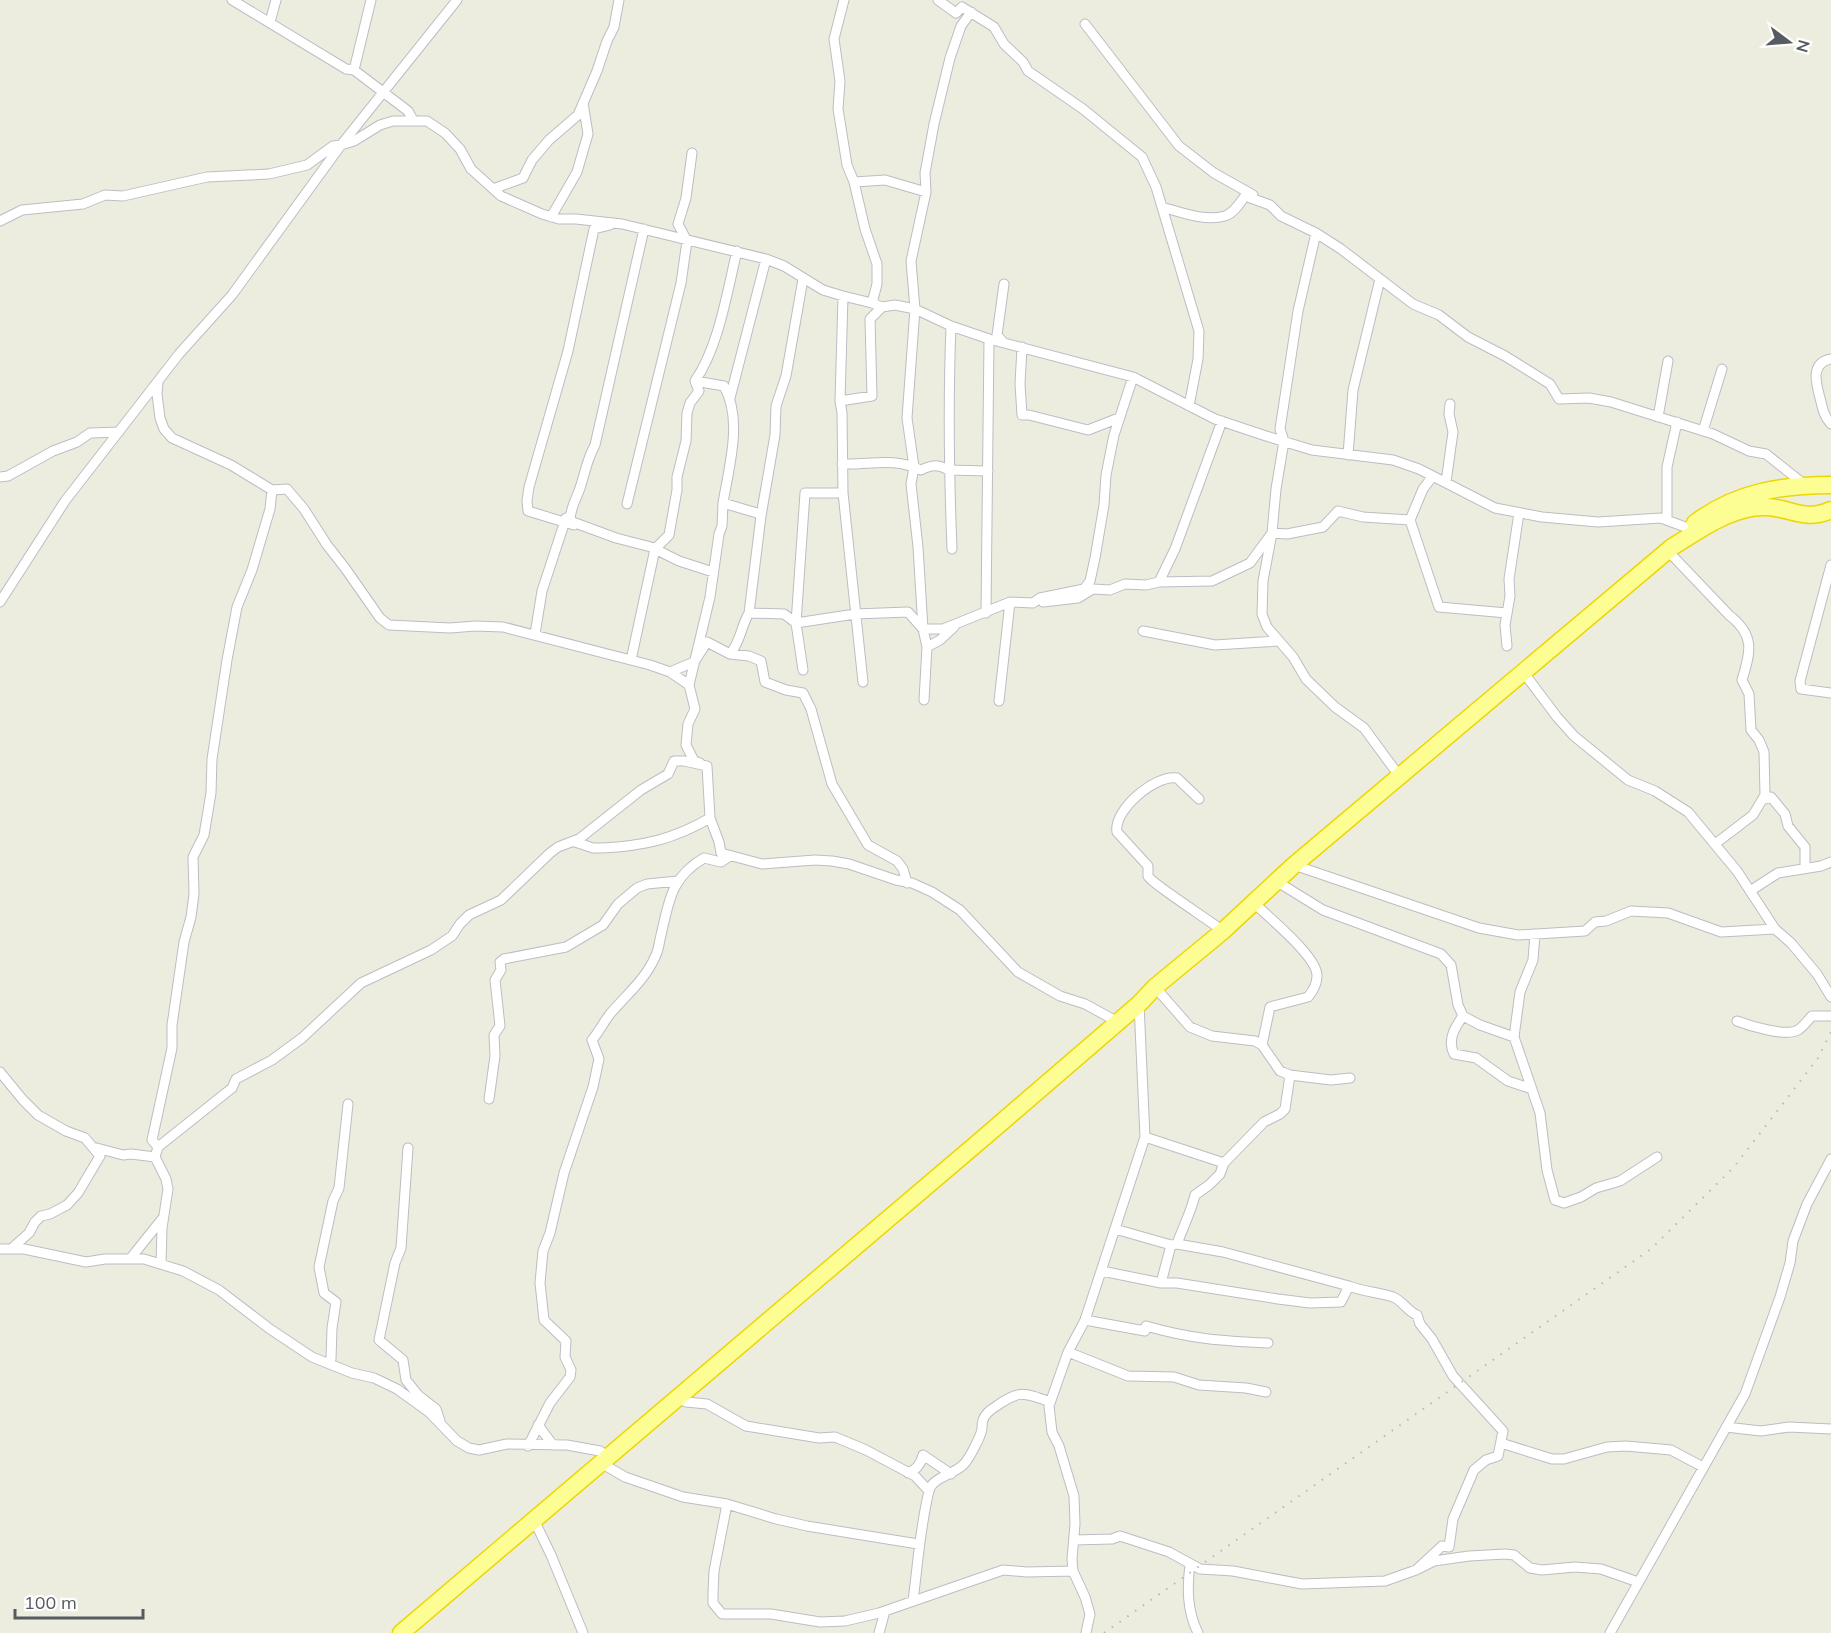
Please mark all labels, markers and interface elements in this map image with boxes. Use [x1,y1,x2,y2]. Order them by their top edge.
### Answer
north arrow [1759,12,1819,72]
text: N [1792,38,1815,55]
scale bar [15,1582,142,1620]
text: 100 m [24,1591,77,1614]

